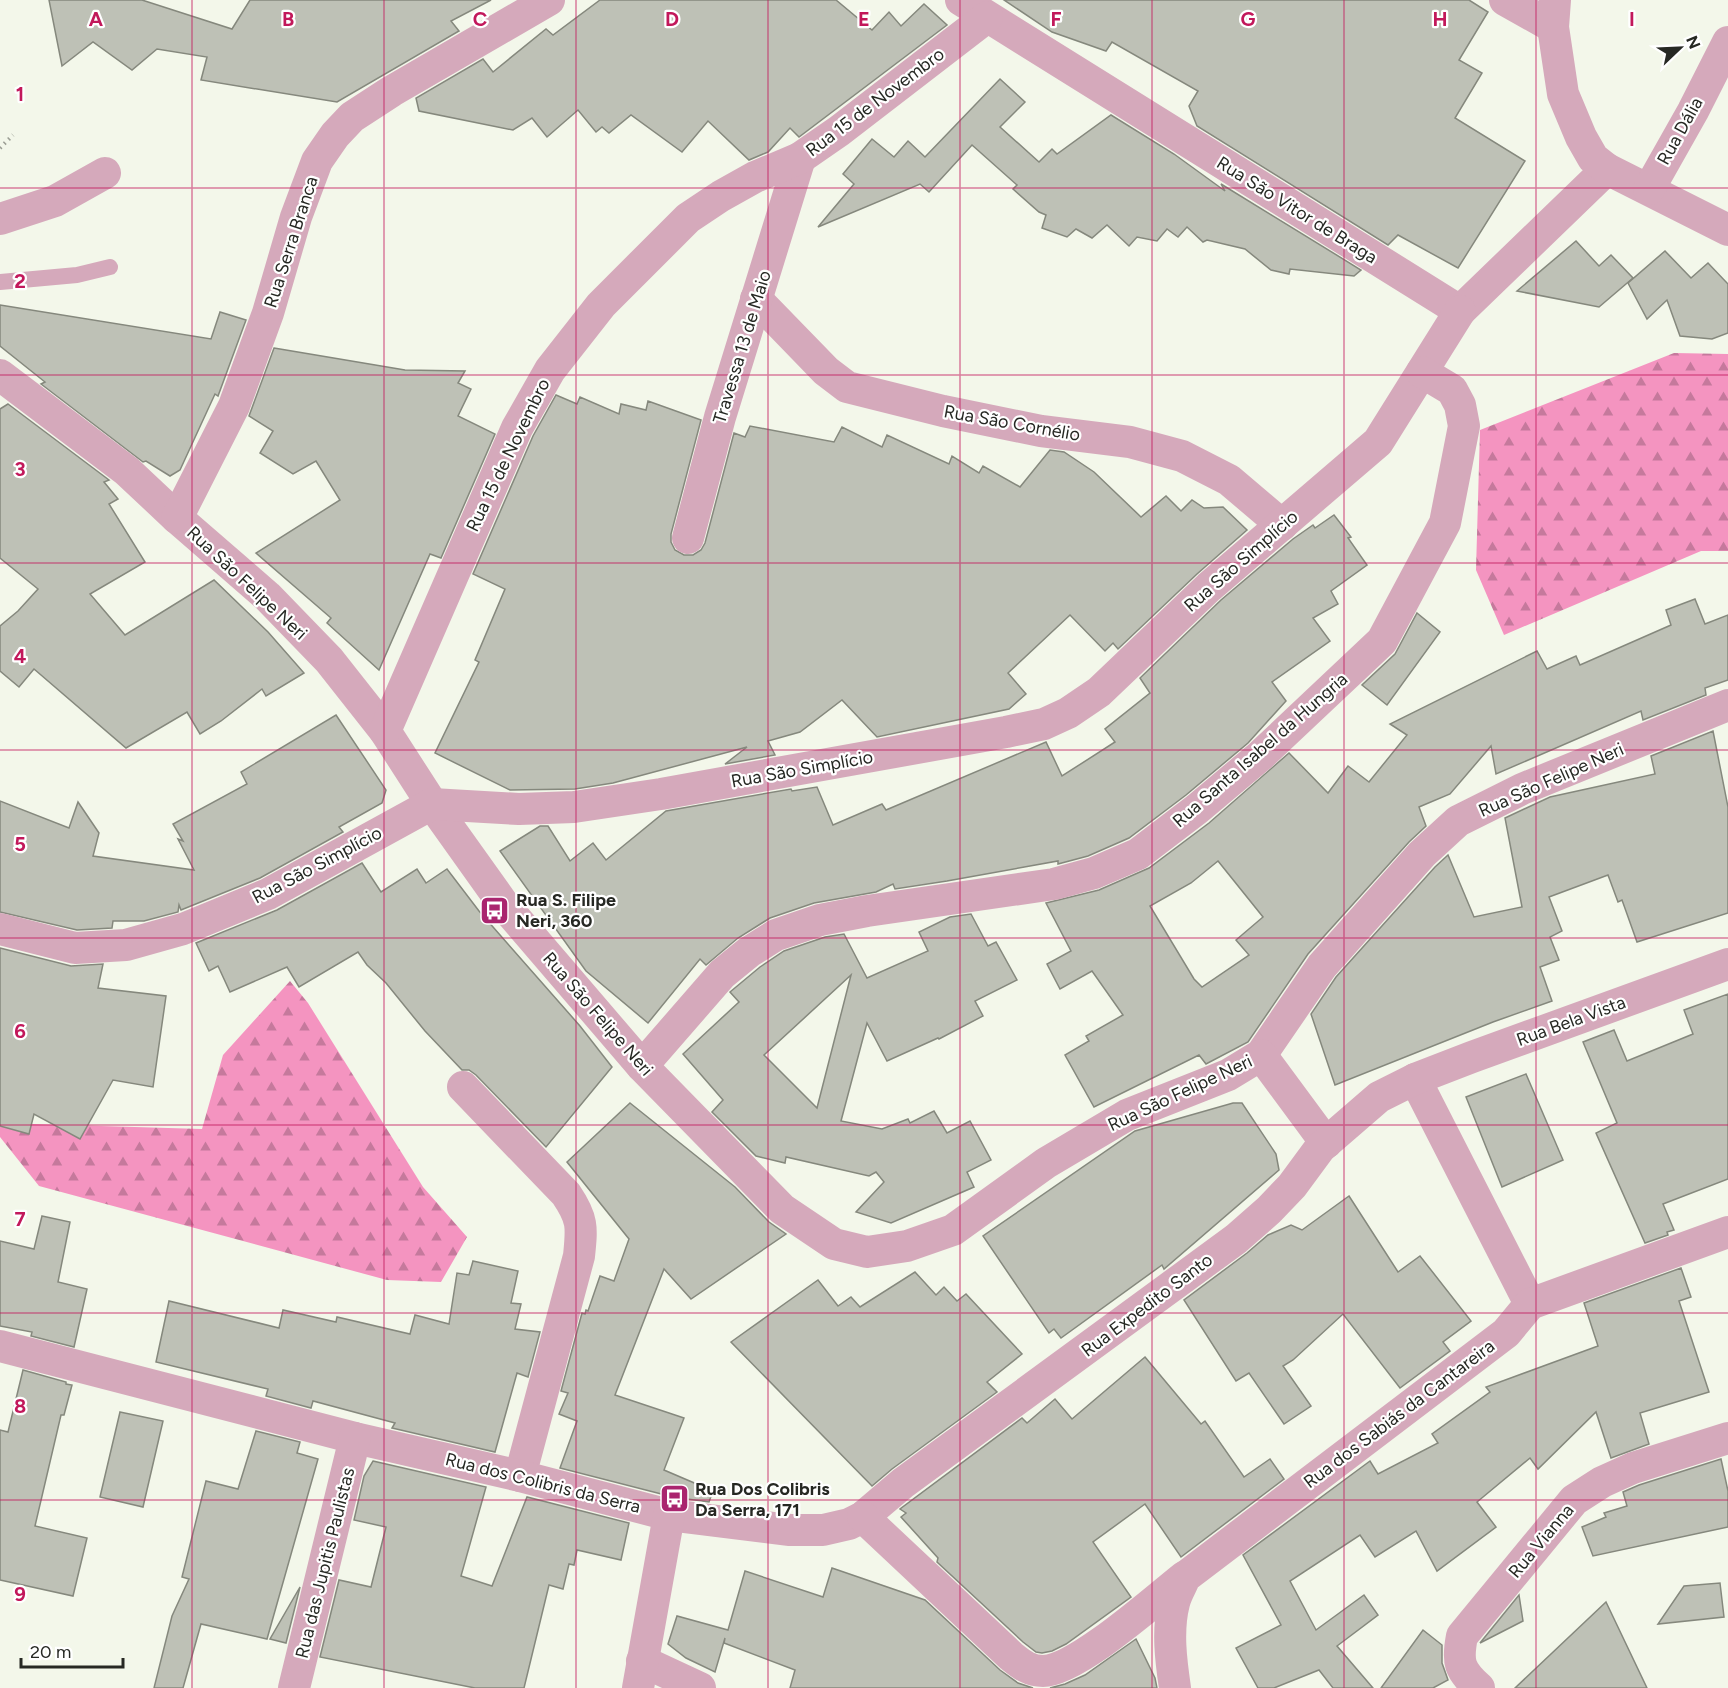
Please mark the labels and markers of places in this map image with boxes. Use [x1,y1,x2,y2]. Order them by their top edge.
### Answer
place label: Rua S. Filipe Neri, 360 [516,889,616,932]
bus stop icon: Rua S. Filipe Neri, 360 [479,894,511,926]
place label: Rua Dos Colibris Da Serra, 171 [695,1478,830,1521]
bus stop icon: Rua Dos Colibris Da Serra, 171 [658,1483,690,1515]

